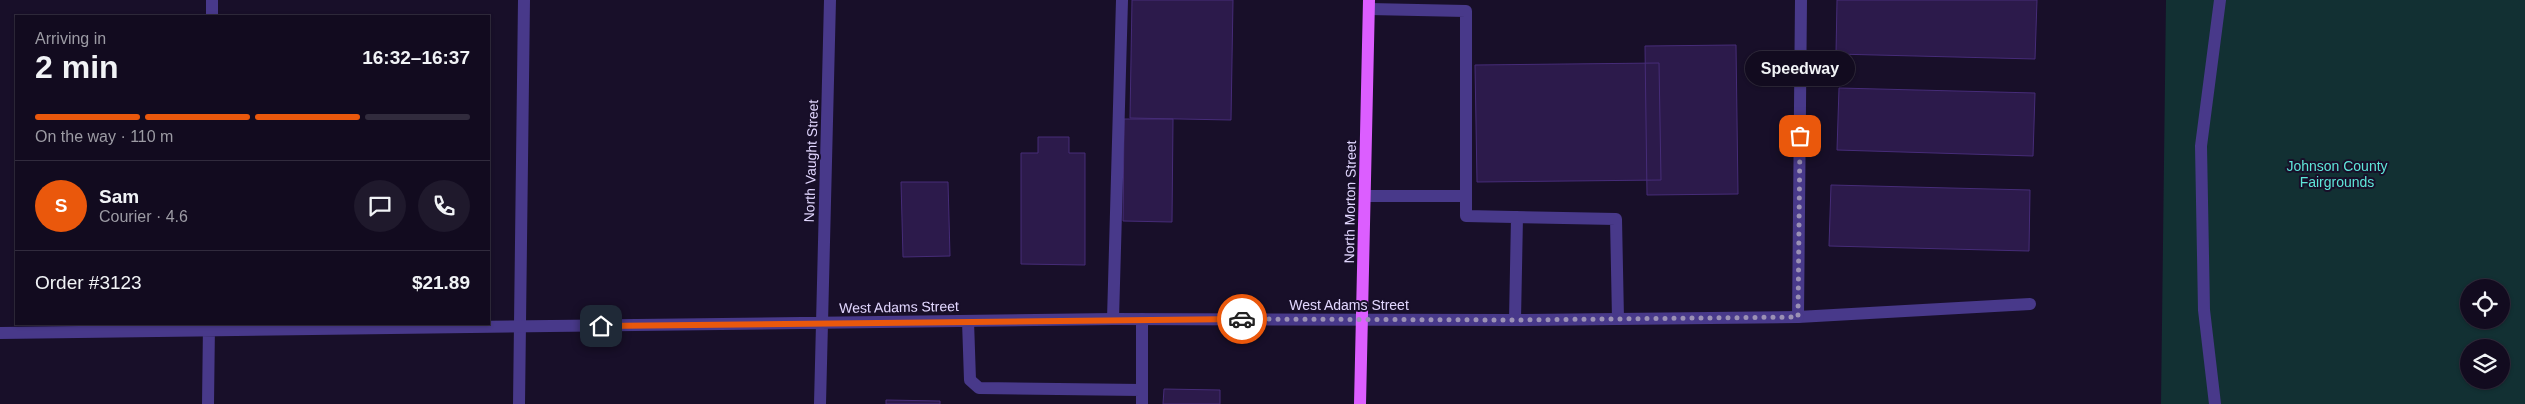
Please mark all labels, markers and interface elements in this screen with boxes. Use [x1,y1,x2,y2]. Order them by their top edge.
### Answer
text: Arriving in [35,30,106,47]
text: 16:32–16:37 [362,47,470,68]
text: 2 min [35,49,119,85]
callout: Speedway [1745,51,1855,86]
text: Speedway [1761,60,1839,77]
street label: North Vaught Street [801,99,821,223]
pin [1779,115,1821,157]
icon: bag [1786,122,1814,150]
text: On the way · 110 m [35,128,173,145]
street label: North Morton Street [1341,140,1359,264]
park label: Johnson County Fairgrounds [2286,158,2388,190]
button: chat [354,180,406,232]
button: phone [418,180,470,232]
text: Sam [99,186,139,207]
text: S [55,195,67,216]
text: Courier · 4.6 [99,208,188,225]
text: Order #3123 [35,272,142,293]
text: $21.89 [412,272,470,293]
map controls [2460,279,2510,389]
button: locate [2460,279,2510,329]
courier [1217,294,1267,344]
street label: West Adams Street [1289,297,1409,313]
street label: West Adams Street [839,298,959,316]
pin [580,305,622,347]
icon: car [1228,305,1256,333]
icon: home [587,312,615,340]
button: layers [2460,339,2510,389]

